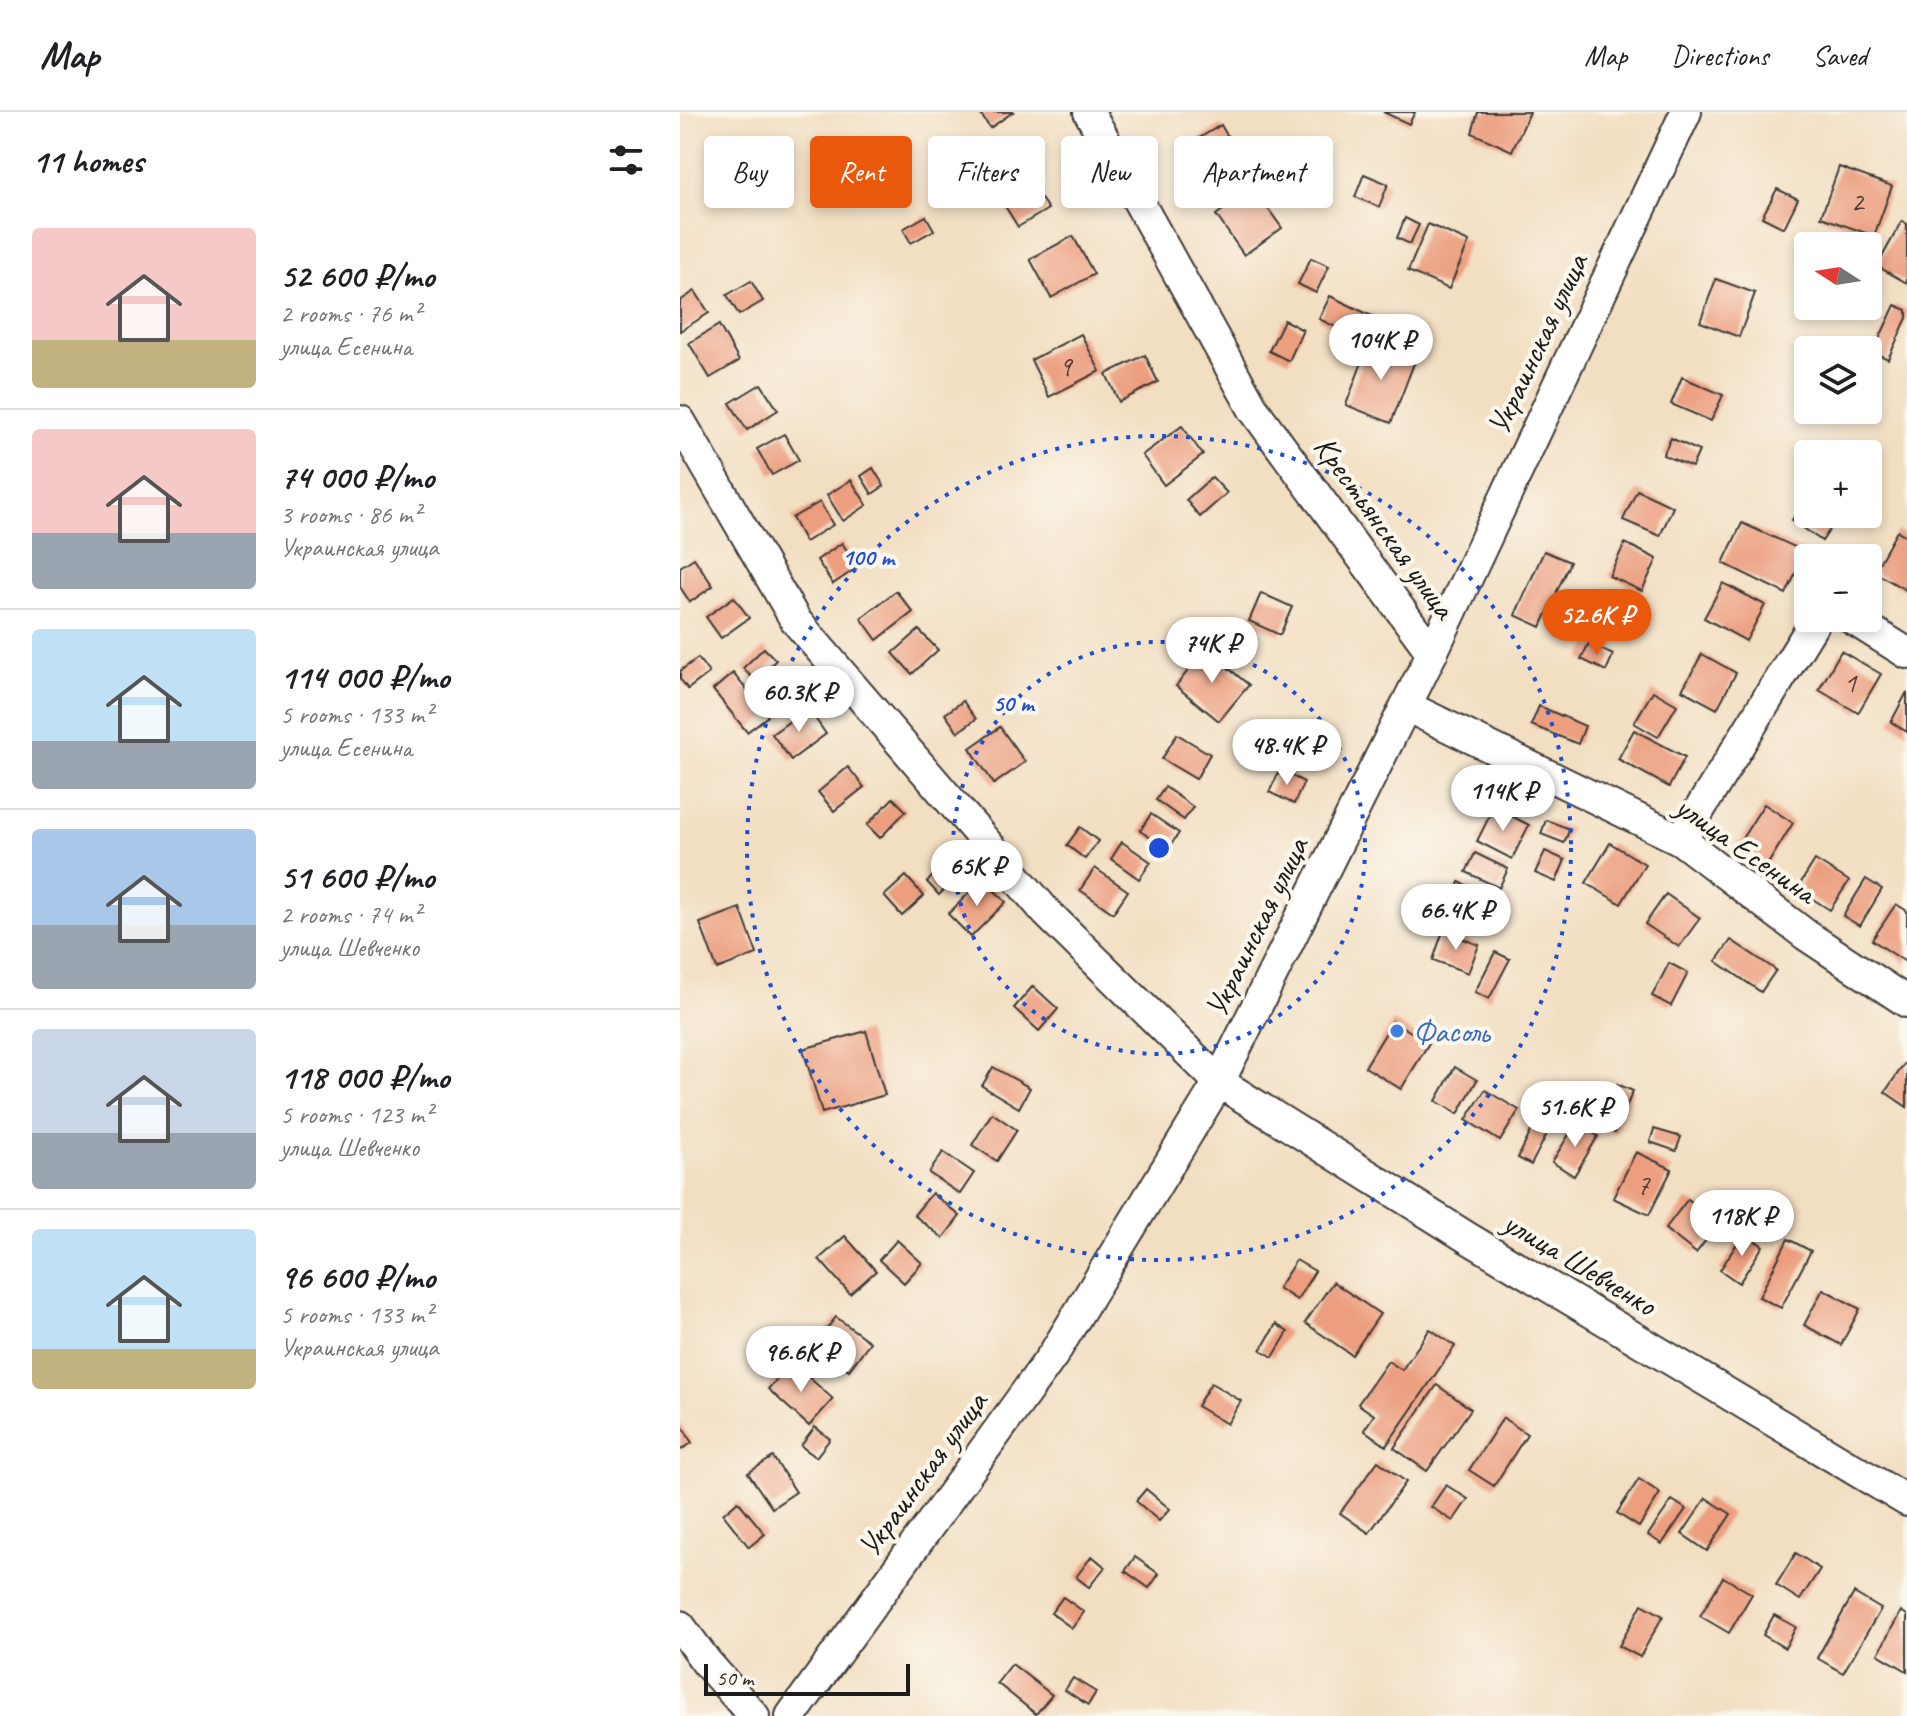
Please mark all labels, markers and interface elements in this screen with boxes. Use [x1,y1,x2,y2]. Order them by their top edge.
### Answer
text: Map [40,32,99,79]
text: Map [1584,38,1627,73]
text: Directions [1671,38,1769,73]
text: Saved [1813,38,1867,73]
chip: Buy [704,136,794,208]
chip: Rent [810,136,912,208]
chip: Filters [928,136,1045,208]
chip: New [1061,136,1158,208]
chip: Apartment [1174,136,1333,208]
icon: filters [604,138,648,182]
text: 11 homes [32,139,143,182]
house number: 2 [1851,184,1866,219]
north arrow [1794,232,1882,320]
map controls [1794,232,1882,632]
street label: Украинская улица [1478,245,1598,441]
text: 52 600 ₽/mo [280,254,434,297]
icon: home [96,260,192,356]
text: 2 rooms · 76 m² [280,297,421,330]
pin: 104K ₽ [1316,314,1446,382]
text: 104K ₽ [1347,323,1415,356]
text: улица Есенина [280,330,412,363]
button: layers [1794,336,1882,424]
house number: 9 [1059,349,1074,384]
street label: Крестьянская улица [1305,428,1466,628]
button: + [1794,440,1882,528]
text: 74 000 ₽/mo [280,455,434,498]
icon: home [96,461,192,557]
text: 3 rooms · 86 m² [280,498,421,531]
text: Украинская улица [280,531,438,564]
text: 100 m [842,542,896,572]
button: − [1794,544,1882,632]
pin: 52.6K ₽ [1523,589,1671,657]
text: 52.6K ₽ [1560,598,1634,631]
pin: 74K ₽ [1156,617,1268,685]
text: 74K ₽ [1184,626,1240,659]
text: 114 000 ₽/mo [280,655,449,698]
icon: home [96,661,192,757]
house number: 1 [1844,665,1858,700]
pin: 60.3K ₽ [725,666,873,734]
text: 60.3K ₽ [762,675,836,708]
text: 50 m [993,688,1036,718]
text: 5 rooms · 133 m² [280,698,432,731]
pin: 48.4K ₽ [1213,719,1361,787]
text: 48.4K ₽ [1250,728,1324,761]
text: улица Есенина [280,731,412,764]
pin: 114K ₽ [1438,765,1568,833]
text: 114K ₽ [1469,774,1537,807]
street label: улица Есенина [1666,785,1826,914]
street label: Украинская улица [1195,829,1318,1024]
centre of rings [1145,834,1173,862]
pin: 65K ₽ [921,840,1033,908]
text: 65K ₽ [949,849,1005,882]
text: 51 600 ₽/mo [280,855,434,898]
icon: home [96,861,192,957]
pin: 66.4K ₽ [1382,884,1530,952]
text: 66.4K ₽ [1419,893,1493,926]
text: 2 rooms · 74 m² [280,898,421,931]
text: улица Шевченко [280,931,419,964]
place label: Фасоль [1413,1011,1491,1052]
marker: Фасоль [1388,1022,1406,1040]
text: 118 000 ₽/mo [280,1055,449,1098]
icon: home [96,1061,192,1157]
pin: 51.6K ₽ [1501,1081,1649,1149]
text: 51.6K ₽ [1538,1090,1612,1123]
text: 5 rooms · 123 m² [280,1098,432,1131]
text: улица Шевченко [280,1131,419,1164]
house number: 7 [1637,1167,1651,1202]
pin: 118K ₽ [1677,1190,1807,1258]
text: 118K ₽ [1708,1199,1776,1232]
street label: улица Шевченко [1494,1201,1665,1326]
text: 96 600 ₽/mo [280,1255,435,1298]
icon: home [96,1261,192,1357]
text: 5 rooms · 133 m² [280,1298,432,1331]
pin: 96.6K ₽ [727,1326,875,1394]
text: Украинская улица [280,1331,438,1364]
text: 96.6K ₽ [764,1335,838,1368]
street label: Украинская улица [849,1382,997,1565]
scale bar [704,1660,910,1696]
text: 50 m [716,1664,753,1692]

